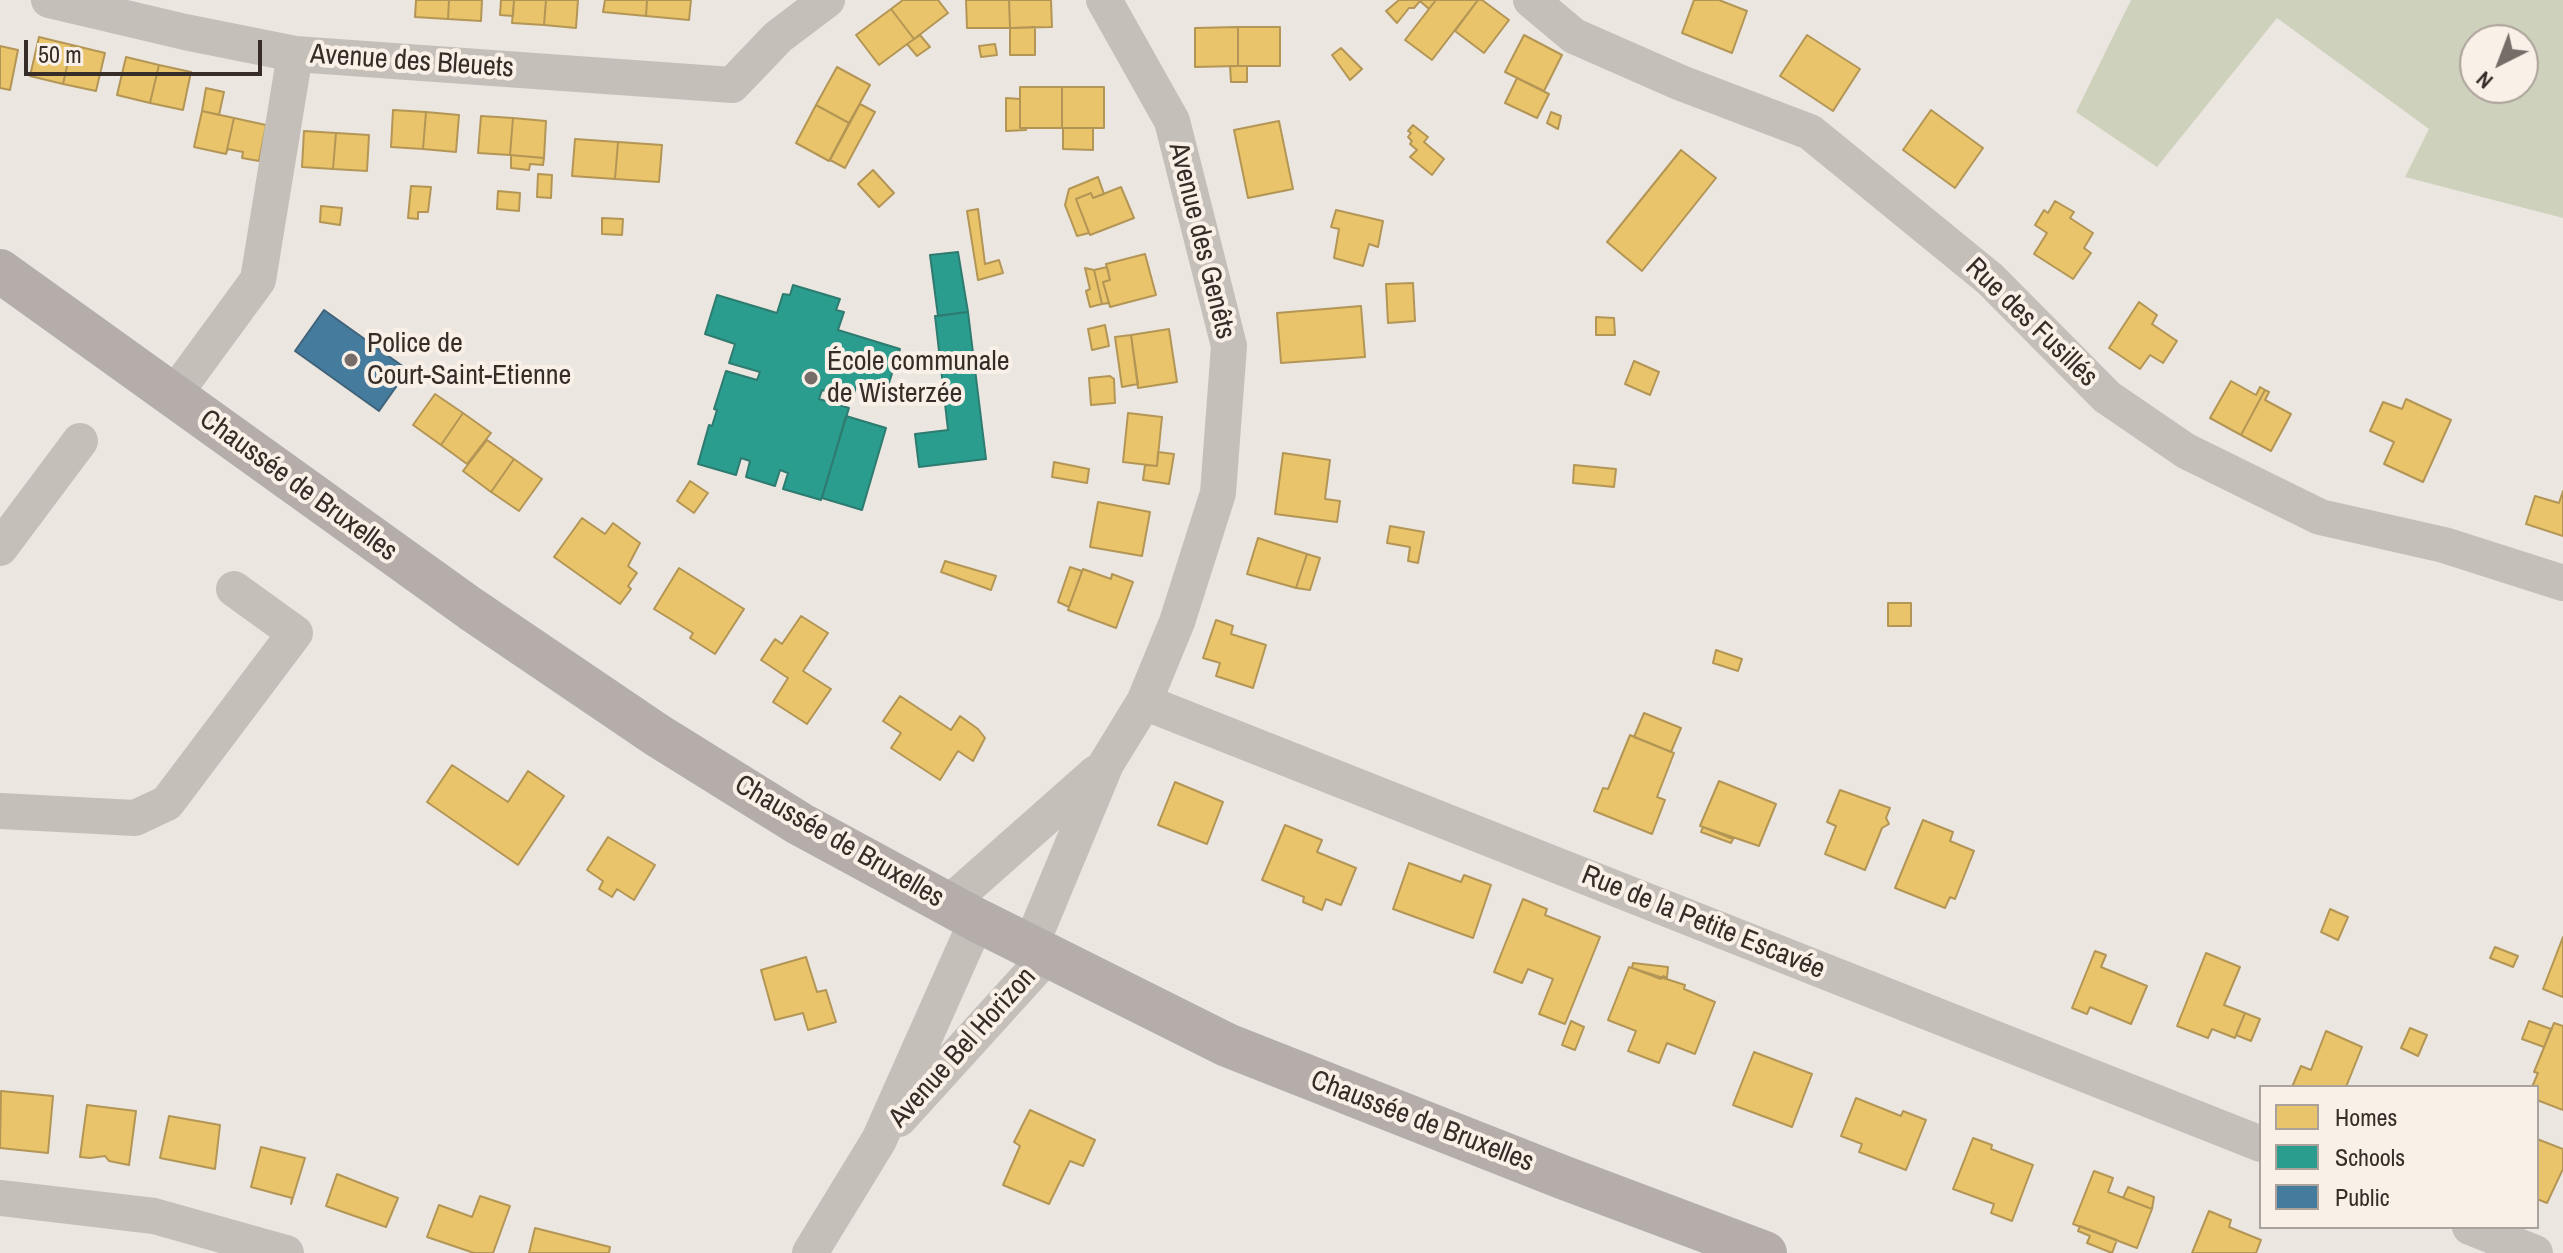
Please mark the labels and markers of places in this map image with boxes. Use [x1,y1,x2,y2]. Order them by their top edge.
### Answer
place label: Police de Court-Saint-Etienne [367,327,571,393]
place label: École communale de Wisterzée [827,345,1009,411]
marker: Police de Court-Saint-Etienne [342,351,360,369]
marker: École communale de Wisterzée [802,369,820,387]

